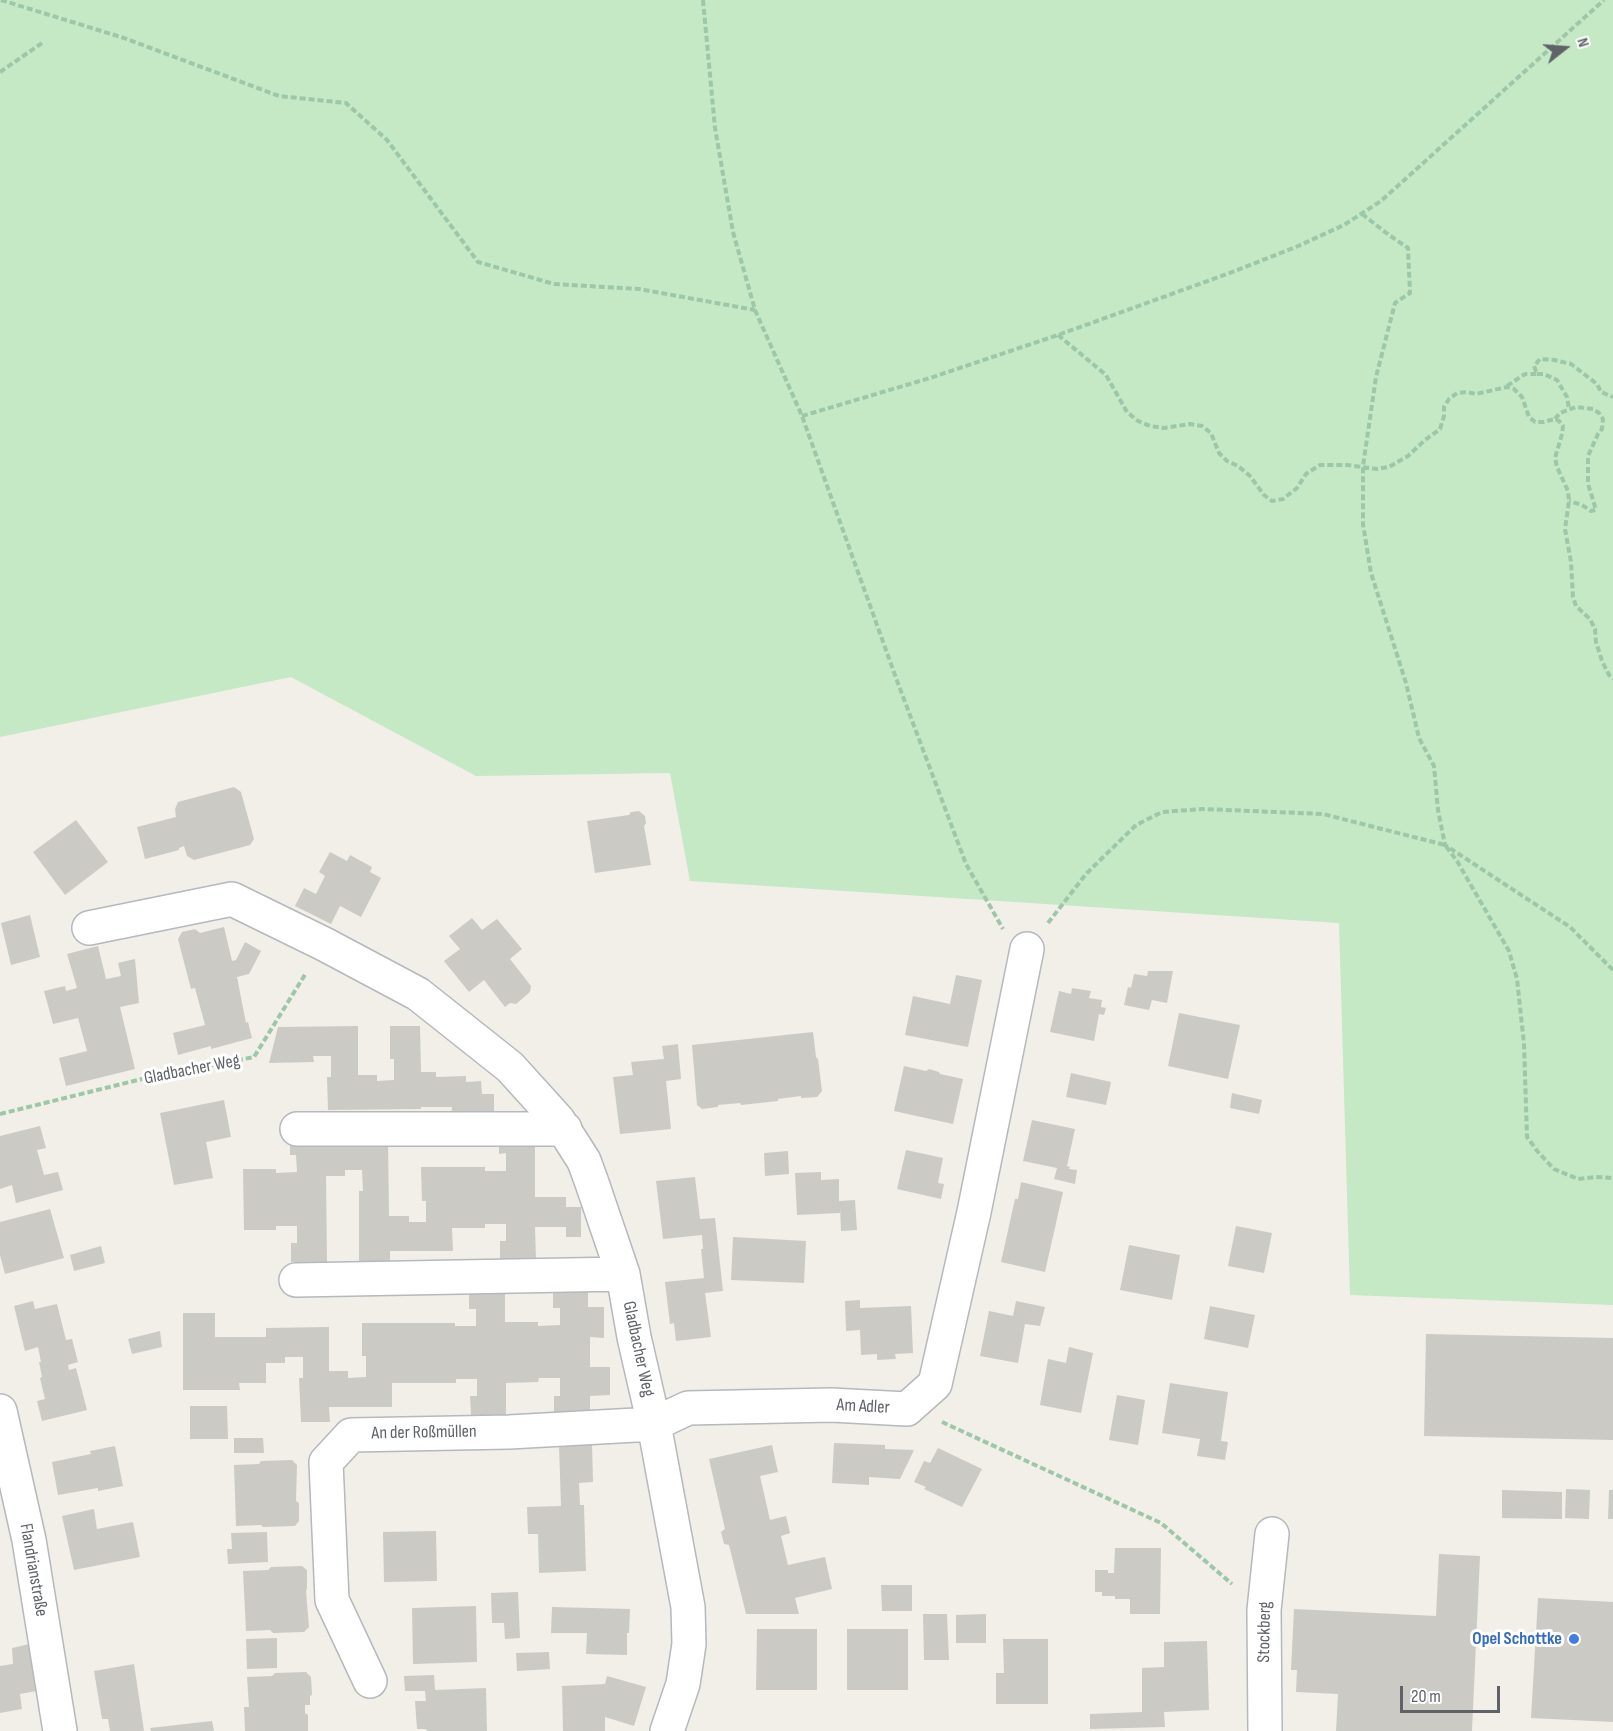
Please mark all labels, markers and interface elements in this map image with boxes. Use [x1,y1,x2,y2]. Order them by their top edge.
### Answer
north arrow [1535,18,1595,78]
text: N [1572,36,1593,49]
street label: Gladbacher Weg [142,1050,242,1090]
street label: Gladbacher Weg [617,1299,659,1399]
street label: Am Adler [836,1395,890,1419]
street label: An der Roßmüllen [371,1421,477,1445]
street label: Flandrianstraße [14,1522,52,1618]
street label: Stockberg [1254,1601,1276,1663]
place label: Opel Schottke [1472,1628,1562,1650]
marker: Opel Schottke [1567,1632,1581,1646]
scale bar [1403,1674,1504,1712]
text: 20 m [1411,1686,1441,1707]

